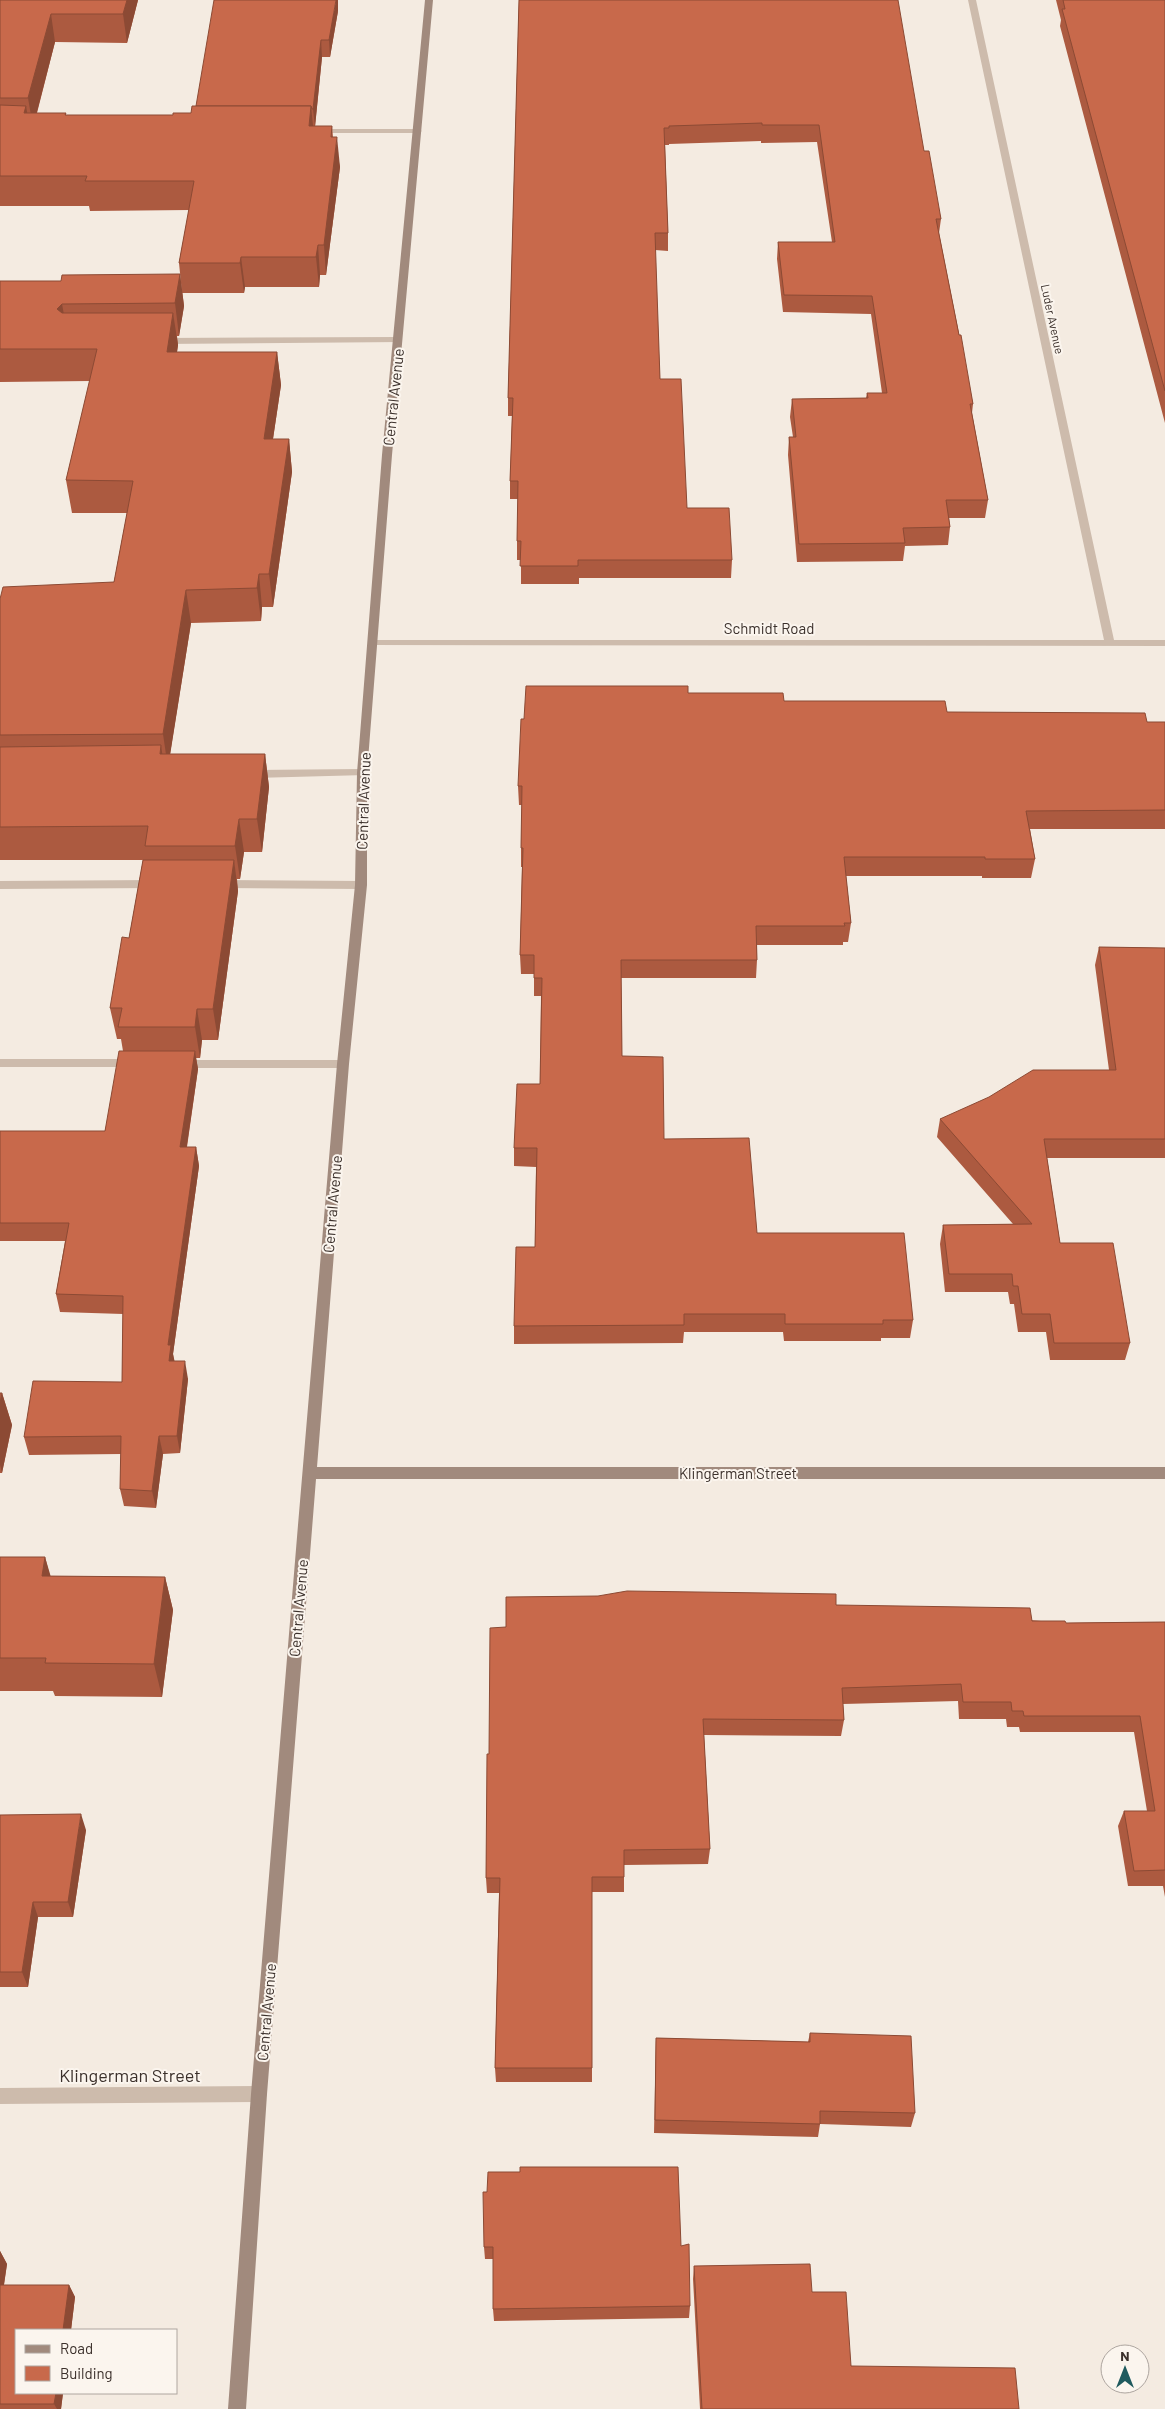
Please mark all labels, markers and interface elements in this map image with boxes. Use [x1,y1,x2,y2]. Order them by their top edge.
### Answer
street label: Luder Avenue [1039,283,1067,355]
street label: Central Avenue [379,347,407,447]
street label: Schmidt Road [724,619,814,637]
street label: Central Avenue [352,752,374,850]
street label: Central Avenue [319,1154,345,1254]
street label: Klingerman Street [679,1464,797,1482]
street label: Central Avenue [285,1558,311,1658]
street label: Central Avenue [253,1962,279,2062]
street label: Klingerman Street [59,2064,201,2086]
legend [15,2329,178,2394]
text: Road [60,2339,93,2357]
north arrow [1100,2344,1150,2394]
text: N [1120,2347,1130,2364]
text: Building [60,2364,113,2382]

